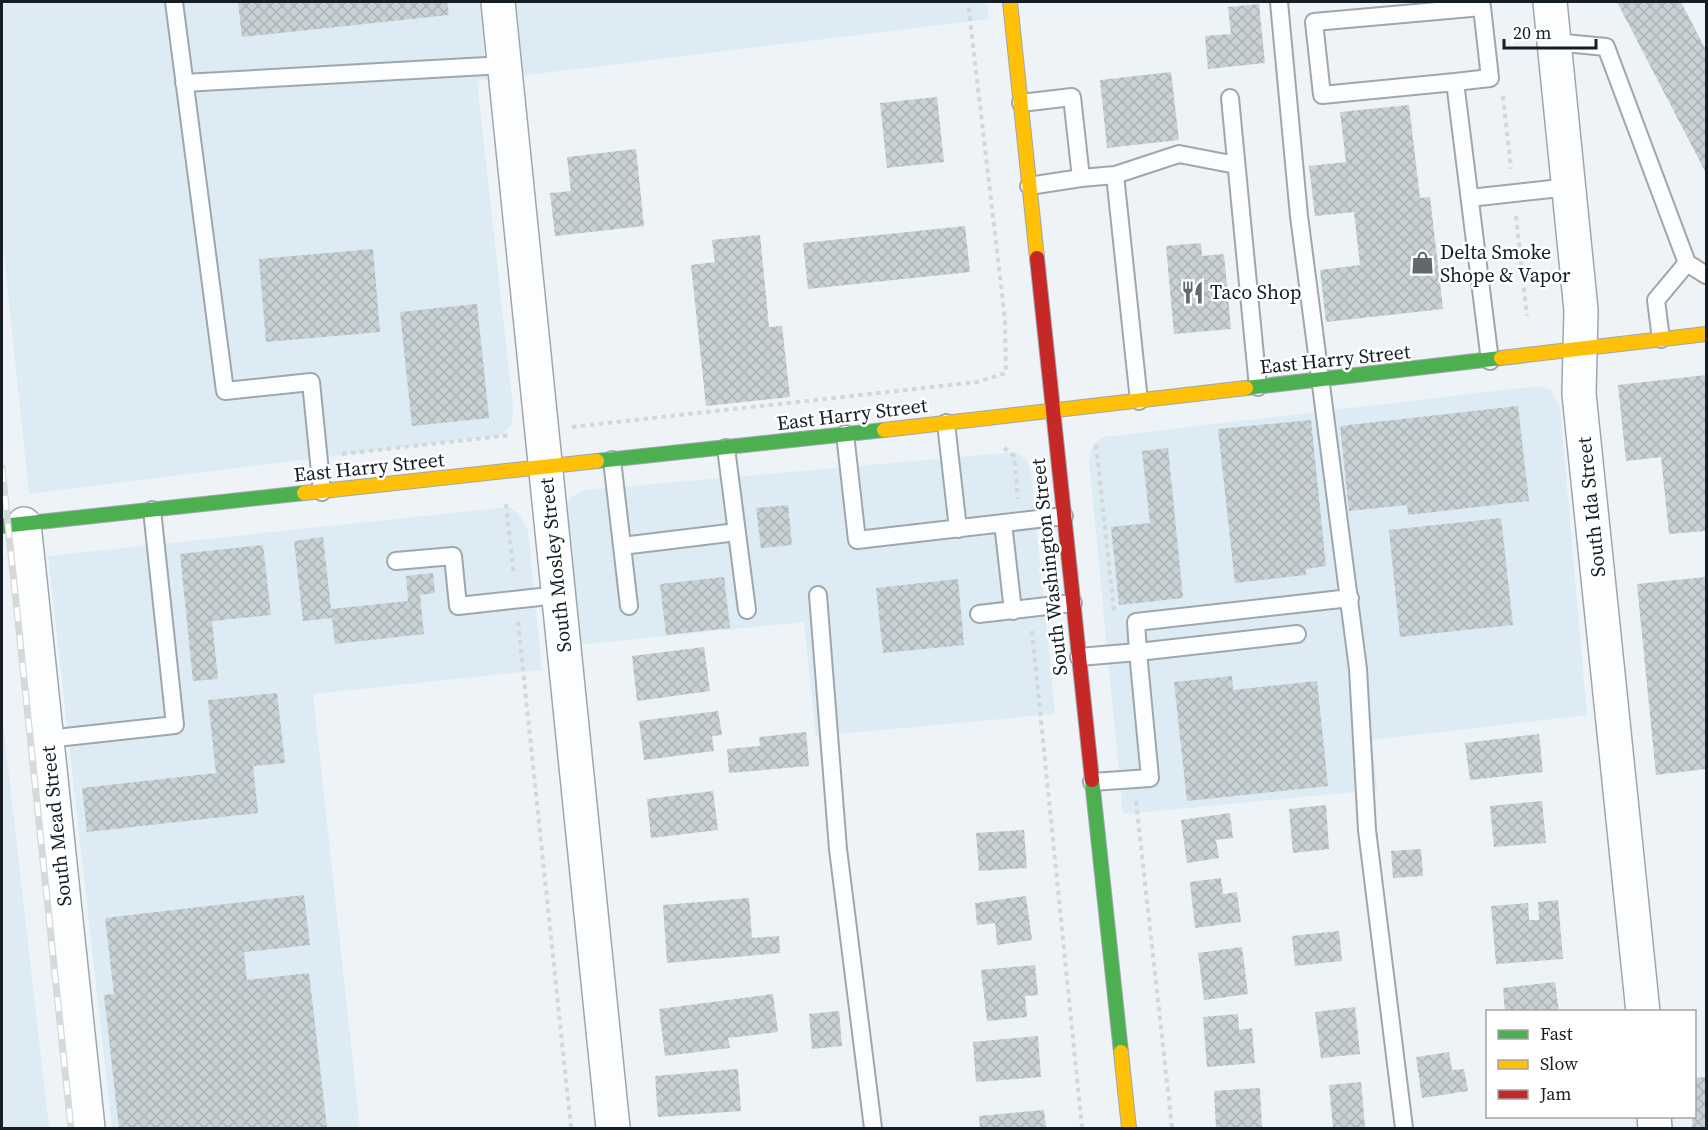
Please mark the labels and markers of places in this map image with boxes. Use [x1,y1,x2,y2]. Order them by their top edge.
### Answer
place label: Delta Smoke Shope & Vapor [1440,238,1571,289]
shop icon: Delta Smoke Shope & Vapor [1409,250,1435,276]
place label: Taco Shop [1210,278,1301,306]
restaurant icon: Taco Shop [1179,279,1205,305]

